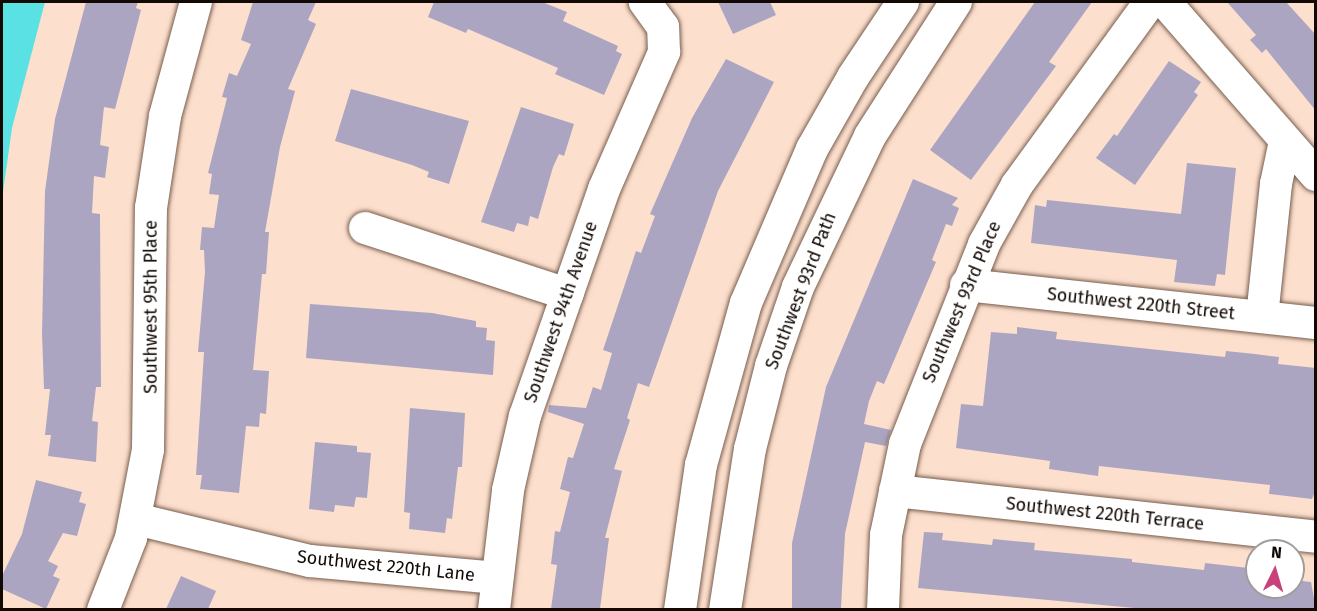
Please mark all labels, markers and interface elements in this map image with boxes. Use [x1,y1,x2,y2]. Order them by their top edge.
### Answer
street label: Southwest 93rd Path [761,209,841,373]
street label: Southwest 94th Avenue [520,218,602,406]
street label: Southwest 93rd Place [918,218,1006,386]
street label: Southwest 95th Place [140,220,162,394]
street label: Southwest 220th Street [1046,283,1236,325]
street label: Southwest 220th Terrace [1005,493,1205,535]
north arrow [1245,539,1305,599]
text: N [1270,543,1283,562]
street label: Southwest 220th Lane [296,546,476,586]

